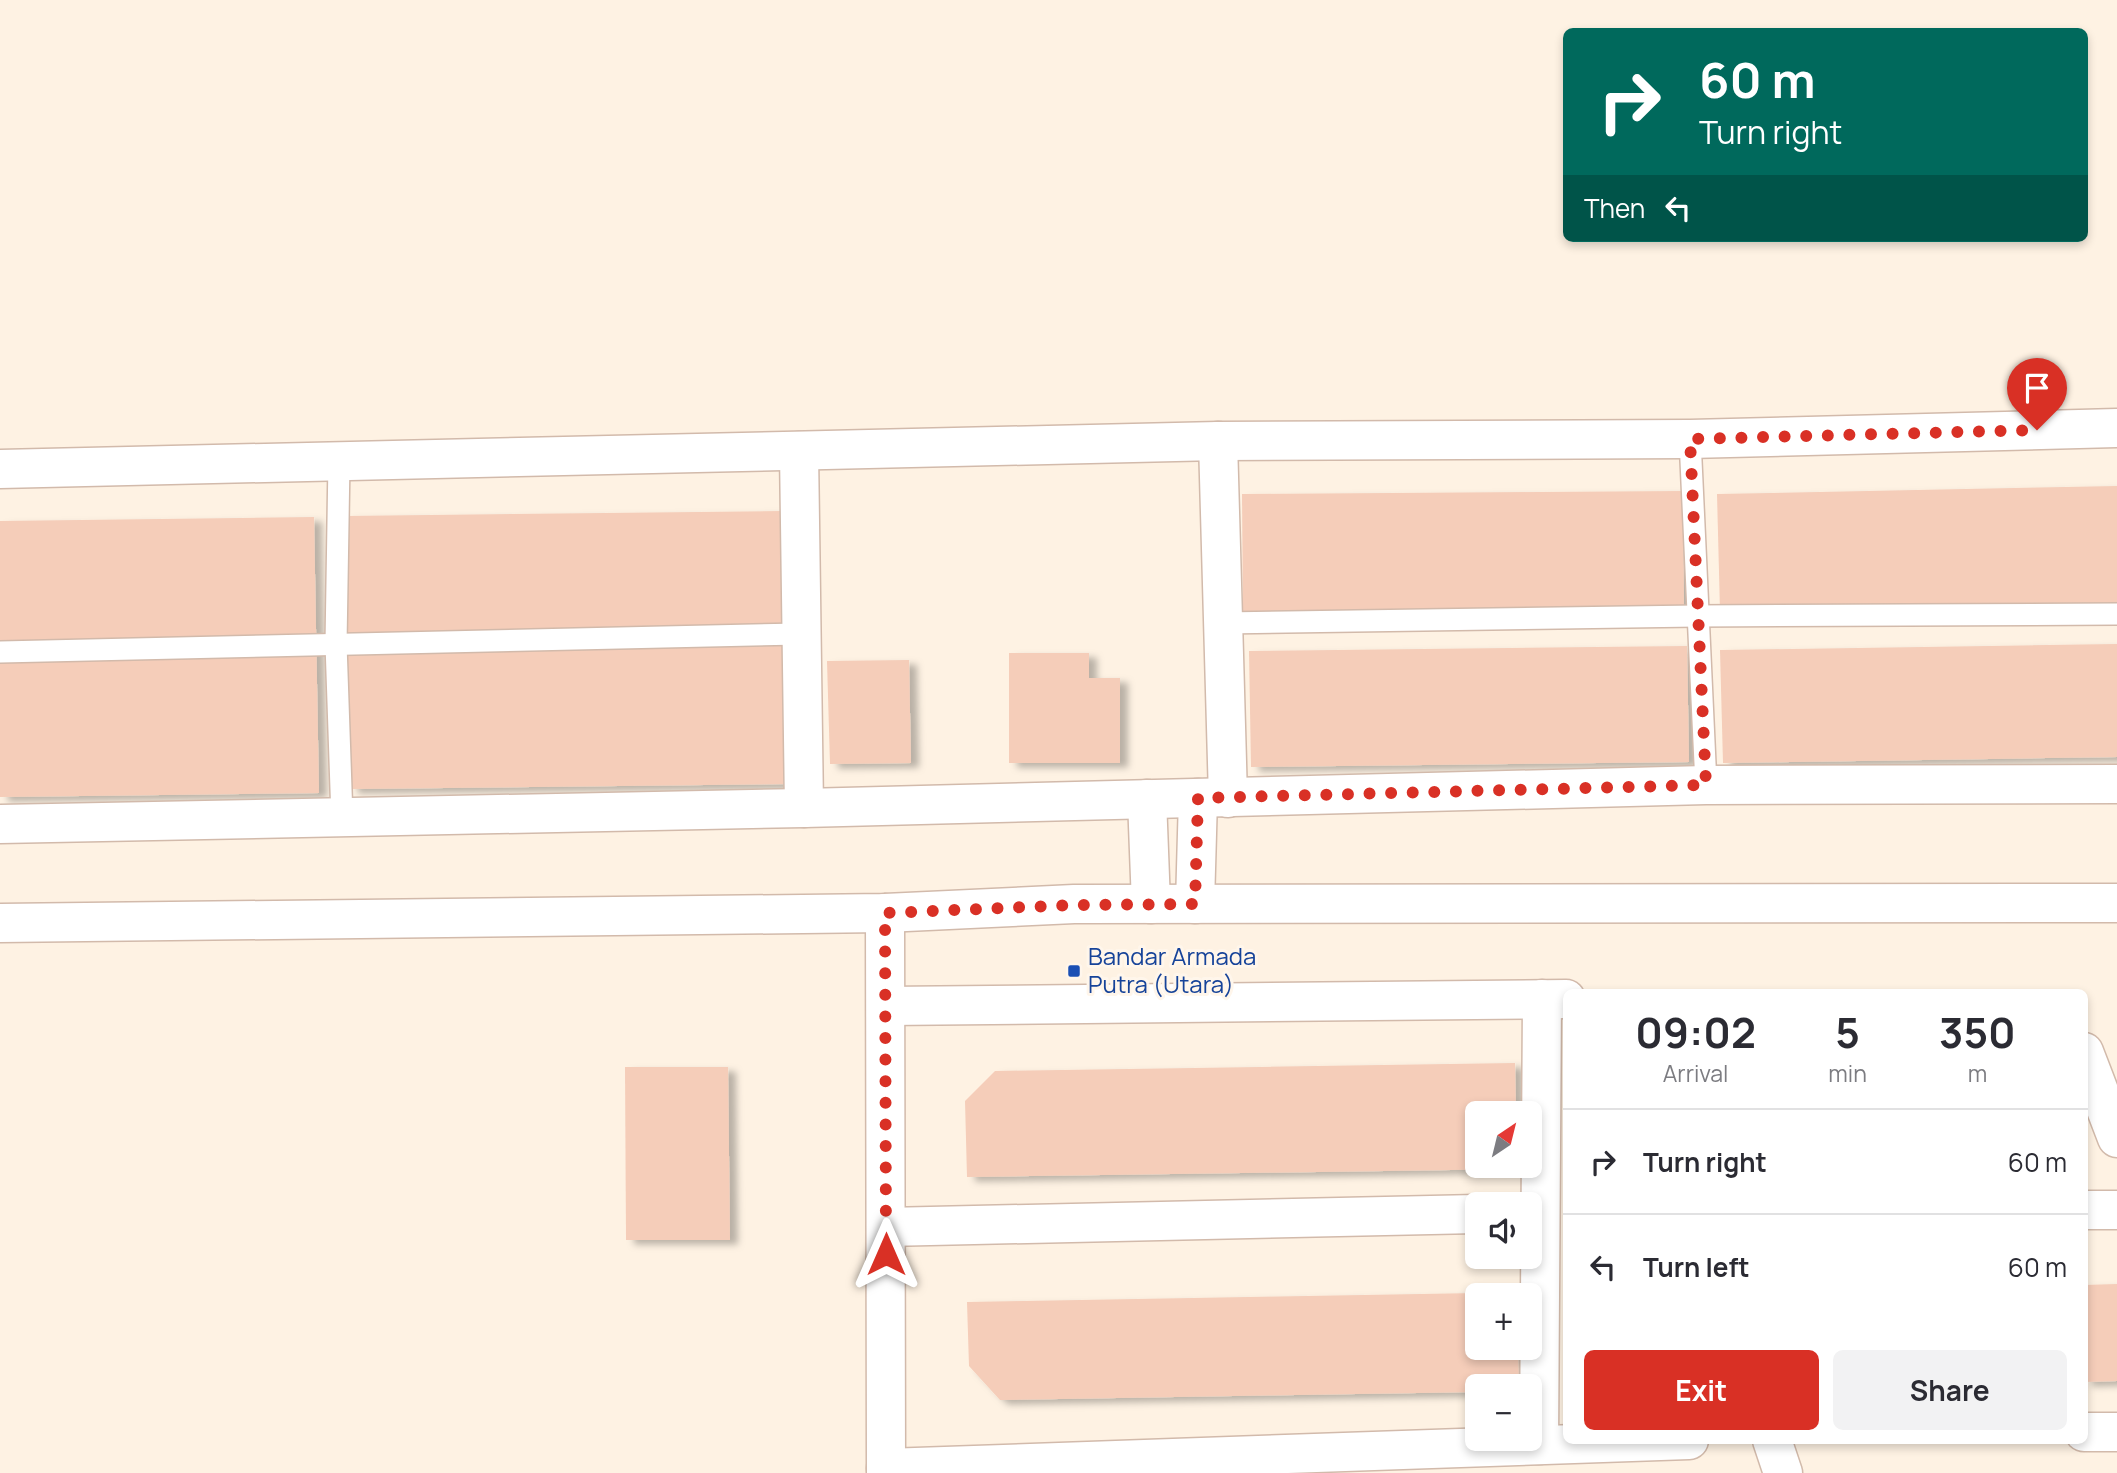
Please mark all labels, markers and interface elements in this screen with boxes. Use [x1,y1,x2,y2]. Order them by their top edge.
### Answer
text: 60 m [1699,46,1816,113]
icon: right [1584,56,1675,147]
text: Turn right [1699,110,1842,154]
icon: left [1659,189,1697,227]
text: Then [1584,190,1645,226]
pin [2007,358,2067,430]
icon: arrive [2018,369,2056,407]
place label: Bandar Armada Putra (Utara) [1088,939,1256,1000]
marker: Bandar Armada Putra (Utara) [1066,963,1082,979]
text: 09:02 [1635,1003,1756,1061]
text: 5 [1835,1003,1860,1061]
text: 350 [1939,1003,2016,1061]
text: Arrival [1663,1057,1728,1089]
text: min [1828,1057,1867,1089]
text: m [1968,1057,1987,1089]
north arrow [1465,1101,1542,1178]
map controls [1465,1101,1542,1451]
icon: right [1584,1143,1622,1181]
text: Turn right [1643,1144,1767,1180]
text: 60 m [2008,1144,2067,1180]
button: sound [1465,1192,1542,1269]
position arrow [849,1217,923,1291]
icon: left [1584,1248,1622,1286]
text: Turn left [1643,1249,1750,1285]
text: 60 m [2008,1249,2067,1285]
button: + [1465,1283,1542,1360]
button: Exit [1584,1350,1819,1430]
button: Share [1833,1350,2067,1430]
button: − [1465,1374,1542,1451]

